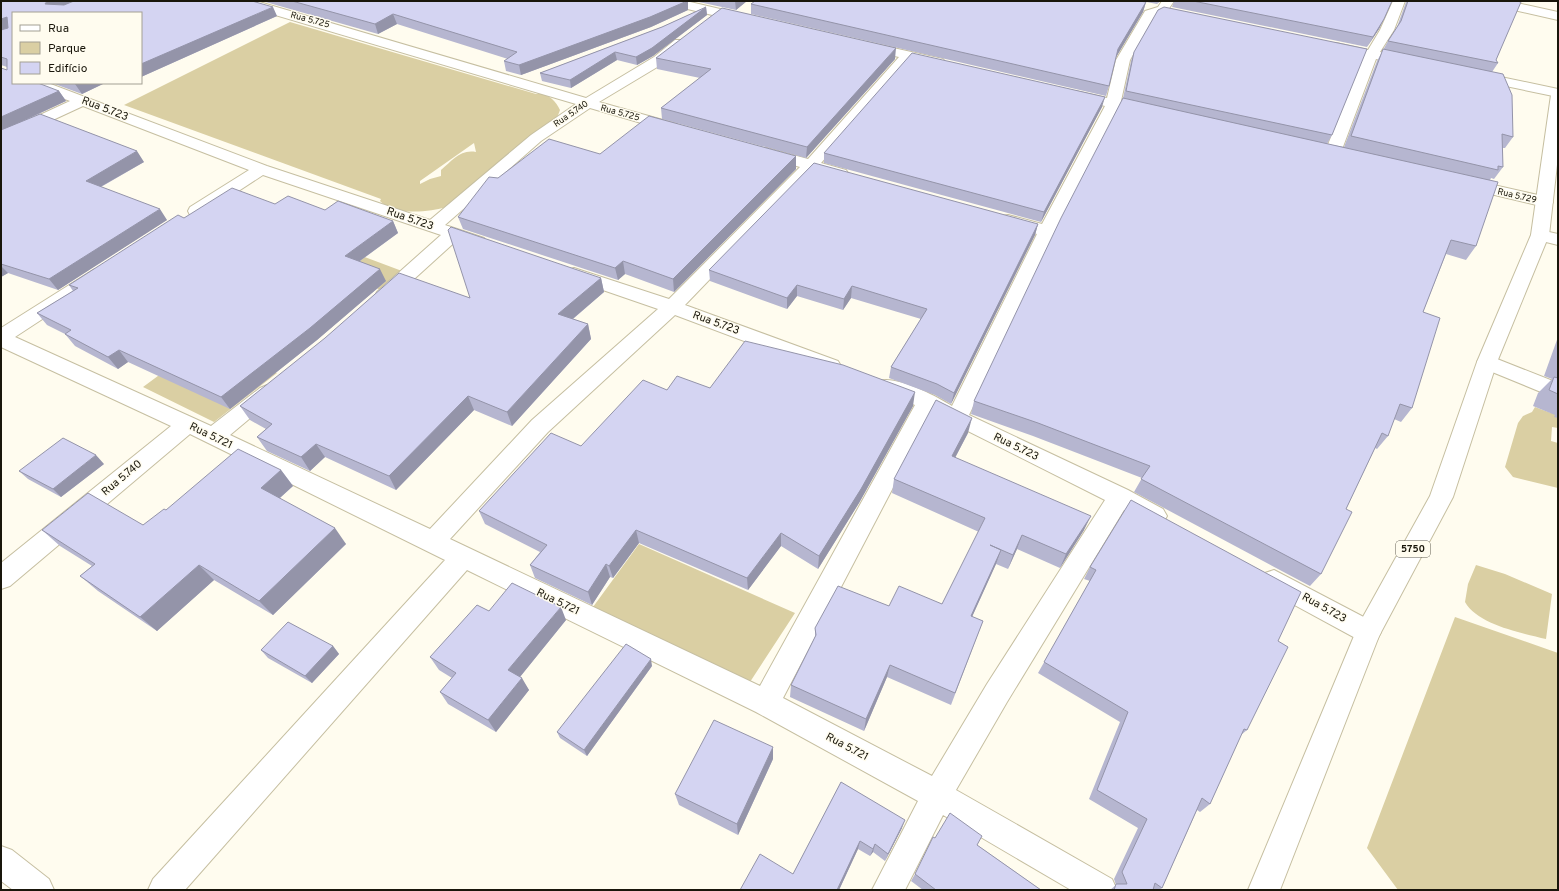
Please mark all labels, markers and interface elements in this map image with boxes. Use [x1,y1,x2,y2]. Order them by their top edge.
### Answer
street label: Rua 5.725 [289,9,331,31]
legend [12,12,142,84]
text: Rua [48,21,69,37]
text: Parque [48,41,86,57]
text: Edifício [48,61,88,77]
street label: Rua 5.723 [80,94,130,124]
street label: Rua 5.740 [551,98,591,130]
street label: Rua 5.725 [599,102,641,124]
street label: Rua 5.729 [1496,186,1538,206]
street label: Rua 5.723 [385,204,435,234]
street label: Rua 5.723 [691,308,741,338]
street label: Rua 5.721 [187,420,235,452]
street label: Rua 5.723 [991,430,1041,464]
street label: Rua 5.740 [99,457,145,499]
road number: 5750 [1396,541,1430,557]
street label: Rua 5.721 [534,586,582,618]
street label: Rua 5.723 [1299,590,1349,626]
street label: Rua 5.721 [823,730,871,764]

